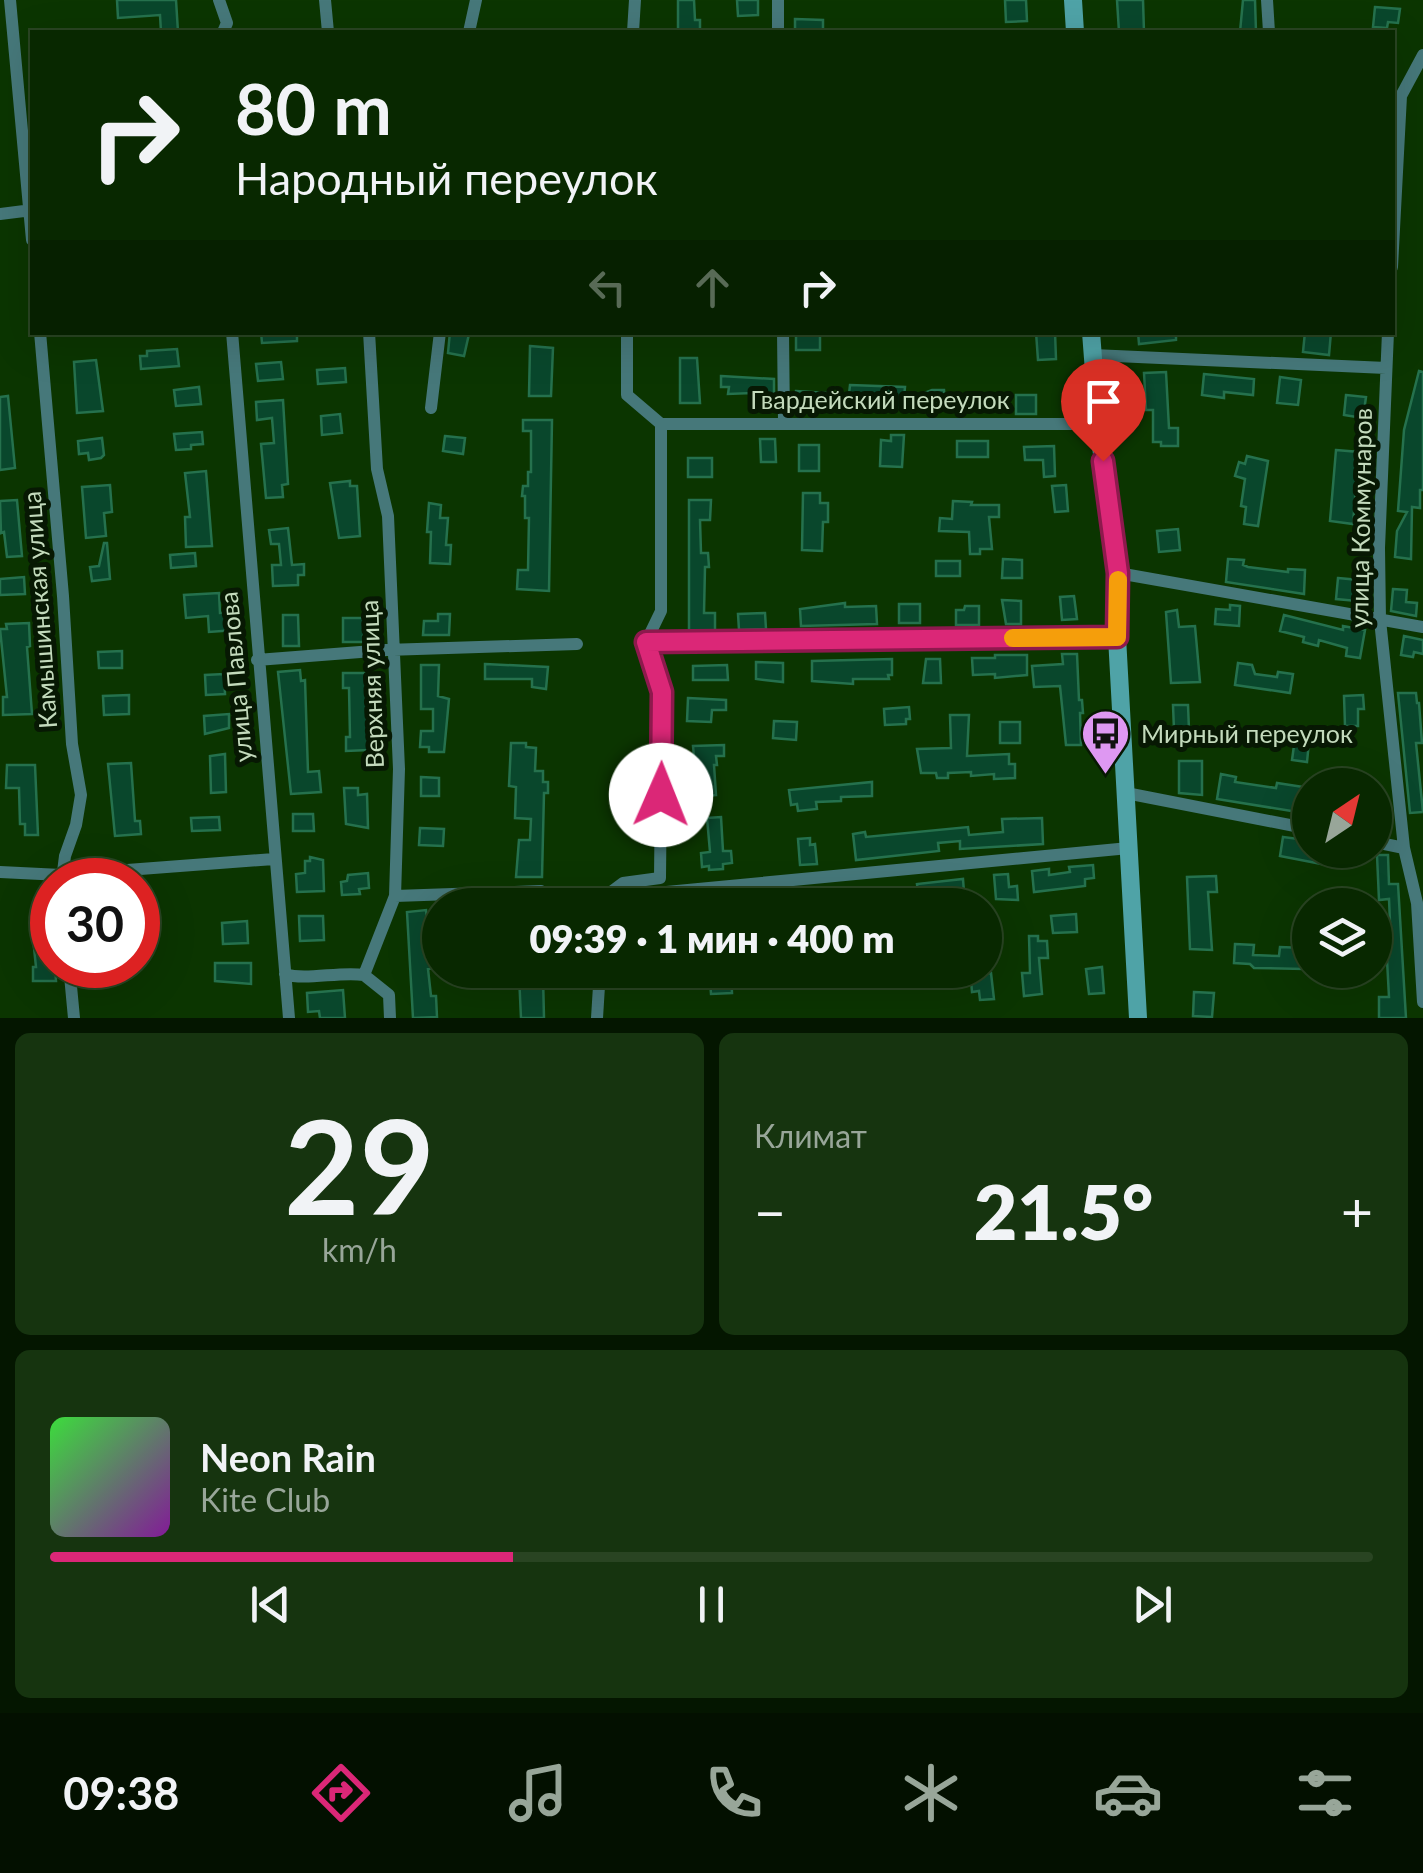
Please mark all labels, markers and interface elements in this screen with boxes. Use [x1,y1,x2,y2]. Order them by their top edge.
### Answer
text: 80 m [235,66,392,150]
icon: right [70,70,200,200]
text: Народный переулок [235,151,658,205]
icon: left [580,260,635,315]
icon: ahead [685,260,740,315]
icon: right [790,260,845,315]
pin [1061,359,1146,462]
icon: arrive [1076,374,1131,429]
street label: Гвардейский переулок [750,384,1010,414]
street label: улица Коммунаров [1343,408,1377,628]
street label: Камышинская улица [16,490,62,730]
street label: улица Павлова [213,591,257,764]
street label: Верхняя улица [353,599,389,769]
bus stop icon: Мирный переулок [1080,708,1132,776]
place label: Мирный переулок [1141,718,1353,748]
position arrow [609,743,713,847]
north arrow [1292,768,1392,868]
map controls [1292,768,1392,988]
speed limit sign: 30 [30,858,160,988]
button: layers [1292,888,1392,988]
text: 09:39 · 1 мин · 400 m [529,915,895,961]
text: 29 [284,1087,435,1243]
text: Климат [754,1116,867,1155]
text: 21.5° [974,1166,1153,1256]
text: − [754,1178,786,1244]
text: + [1341,1178,1373,1244]
text: km/h [322,1230,397,1269]
text: Neon Rain [200,1434,376,1480]
text: Kite Club [200,1480,330,1519]
icon: previous [243,1577,298,1632]
icon: pause [684,1577,739,1632]
icon: next [1125,1577,1180,1632]
icon: directions [306,1758,376,1828]
icon: music [503,1758,573,1828]
icon: phone [699,1758,769,1828]
icon: climate [896,1758,966,1828]
icon: car [1093,1758,1163,1828]
icon: filters [1290,1758,1360,1828]
text: 09:38 [63,1766,179,1820]

